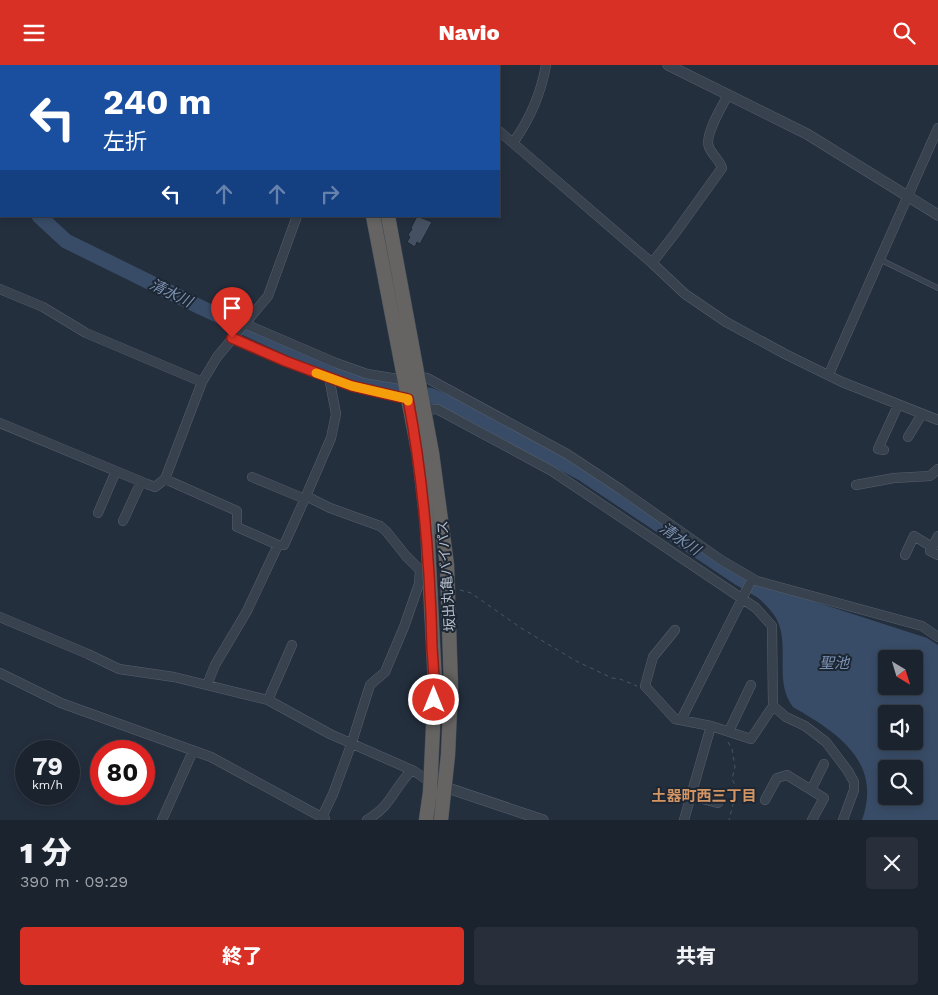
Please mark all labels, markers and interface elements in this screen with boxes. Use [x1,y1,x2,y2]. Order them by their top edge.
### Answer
icon: menu [20,19,48,47]
icon: search [890,19,918,47]
text: Navio [438,20,500,45]
text: 240 m [103,81,212,123]
icon: left [20,85,85,150]
text: 左折 [103,129,147,154]
icon: left [157,180,185,208]
icon: ahead [210,180,238,208]
icon: ahead [263,180,291,208]
icon: right [316,180,344,208]
water label: 清水川 [147,275,197,312]
pin [211,287,253,338]
icon: arrive [218,294,246,322]
water label: 清水川 [656,519,705,560]
street label: 坂出丸亀バイパス [434,520,458,632]
north arrow [878,650,922,695]
map controls [878,650,923,805]
water label: 聖池 [819,654,851,672]
position arrow [407,673,459,725]
button: sound [878,705,923,750]
speed limit sign: 80 [90,740,155,805]
text: 79 [32,752,63,781]
button: search [878,760,923,805]
text: km/h [32,778,63,792]
district label: 土器町西三丁目 [651,787,757,805]
text: 1 分 [20,835,71,870]
button: close [866,837,918,889]
text: 390 m · 09:29 [20,872,128,891]
button: 終了 [20,927,464,985]
button: 共有 [474,927,918,985]

